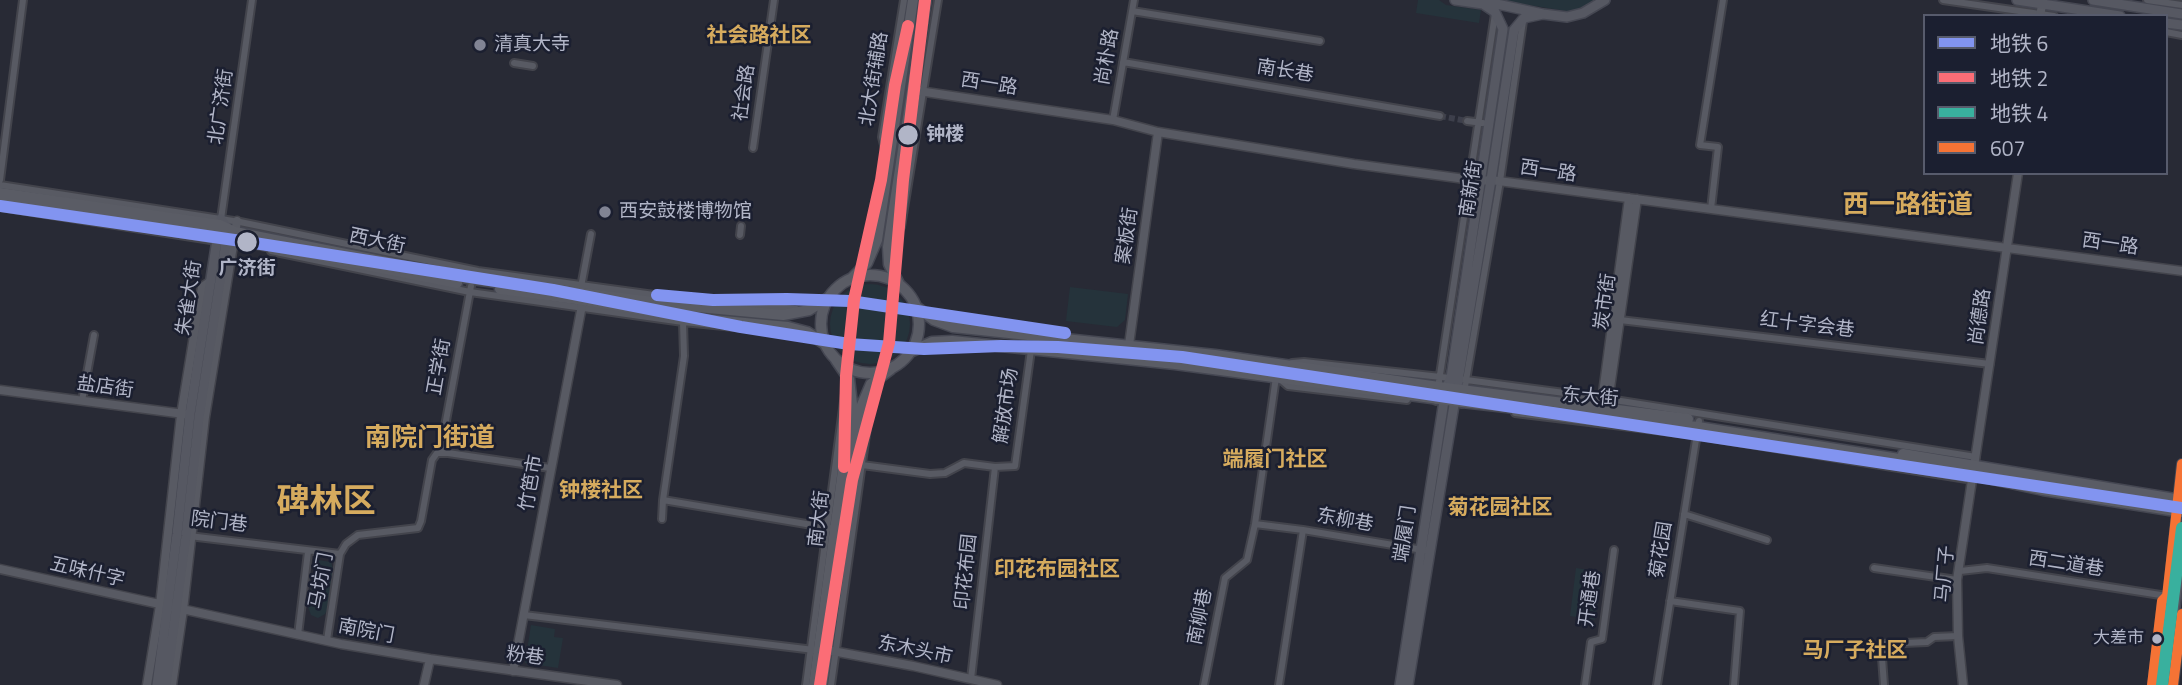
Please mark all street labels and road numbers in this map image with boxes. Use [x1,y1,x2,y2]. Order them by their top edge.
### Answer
street label: 尚朴路 [1092,27,1124,87]
street label: 北大街辅路 [856,30,894,128]
street label: 南长巷 [1255,56,1315,88]
street label: 社会路 [730,63,760,123]
street label: 北广济街 [205,68,239,146]
street label: 西一路 [959,69,1019,101]
street label: 西一路 [1518,157,1578,187]
street label: 南新街 [1456,159,1488,219]
street label: 案板街 [1113,206,1143,266]
street label: 西大街 [347,225,407,259]
street label: 西一路 [2080,230,2140,260]
street label: 朱雀大街 [173,259,207,337]
street label: 炭市街 [1591,272,1621,332]
street label: 尚德路 [1966,287,1996,347]
street label: 红十字会巷 [1758,309,1856,343]
street label: 正学街 [424,337,456,397]
street label: 解放市场 [990,367,1024,445]
street label: 盐店街 [75,373,135,403]
street label: 东大街 [1561,384,1619,412]
street label: 竹笆市 [516,453,548,513]
street label: 南大街 [805,489,835,549]
street label: 端履门 [1390,504,1422,564]
street label: 东柳巷 [1315,505,1375,537]
street label: 院门巷 [189,508,249,538]
street label: 菊花园 [1646,520,1678,580]
street label: 印花布园 [952,533,982,611]
street label: 马厂子 [1932,545,1960,603]
street label: 西二道巷 [2027,548,2105,582]
street label: 马坊门 [305,551,339,611]
street label: 五味什字 [47,553,127,593]
street label: 开通巷 [1576,569,1606,629]
street label: 南柳巷 [1184,587,1218,647]
street label: 南院门 [336,615,396,649]
street label: 东木头市 [875,632,955,670]
street label: 粉巷 [505,643,545,671]

